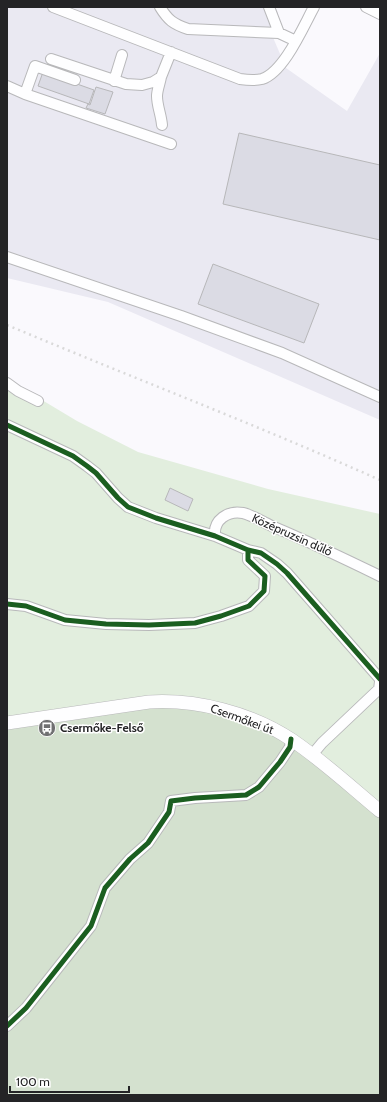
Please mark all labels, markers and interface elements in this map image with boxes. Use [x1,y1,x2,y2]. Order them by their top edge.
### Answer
street label: Középruzsin dűlő [250,510,335,559]
street label: Csermőkei út [208,700,276,737]
bus stop icon: Csermőke-Felső [37,718,57,738]
place label: Csermőke-Felső [60,720,144,735]
scale bar [10,1068,129,1094]
text: 100 m [16,1074,50,1089]

